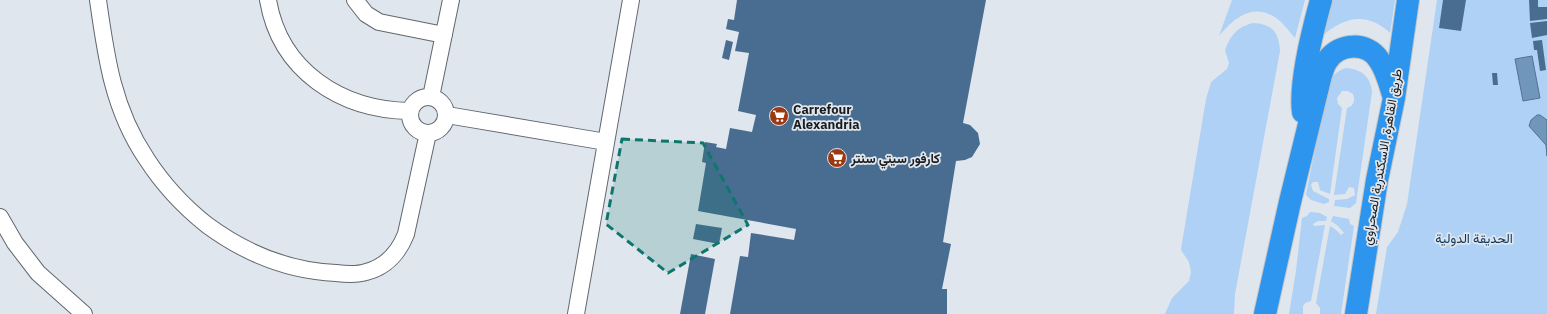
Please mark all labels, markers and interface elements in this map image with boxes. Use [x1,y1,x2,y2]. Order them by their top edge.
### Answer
street label: طريق القاهرة, الاسكندرية الصحراوي [1358,67,1408,247]
place label: Carrefour Alexandria [793,101,860,133]
supermarket icon: Carrefour Alexandria [768,105,790,127]
supermarket icon: كارفور سيتي سنتر [826,147,848,169]
place label: كارفور سيتي سنتر [850,150,940,169]
park label: الحديقة الدولية [1435,230,1513,247]

